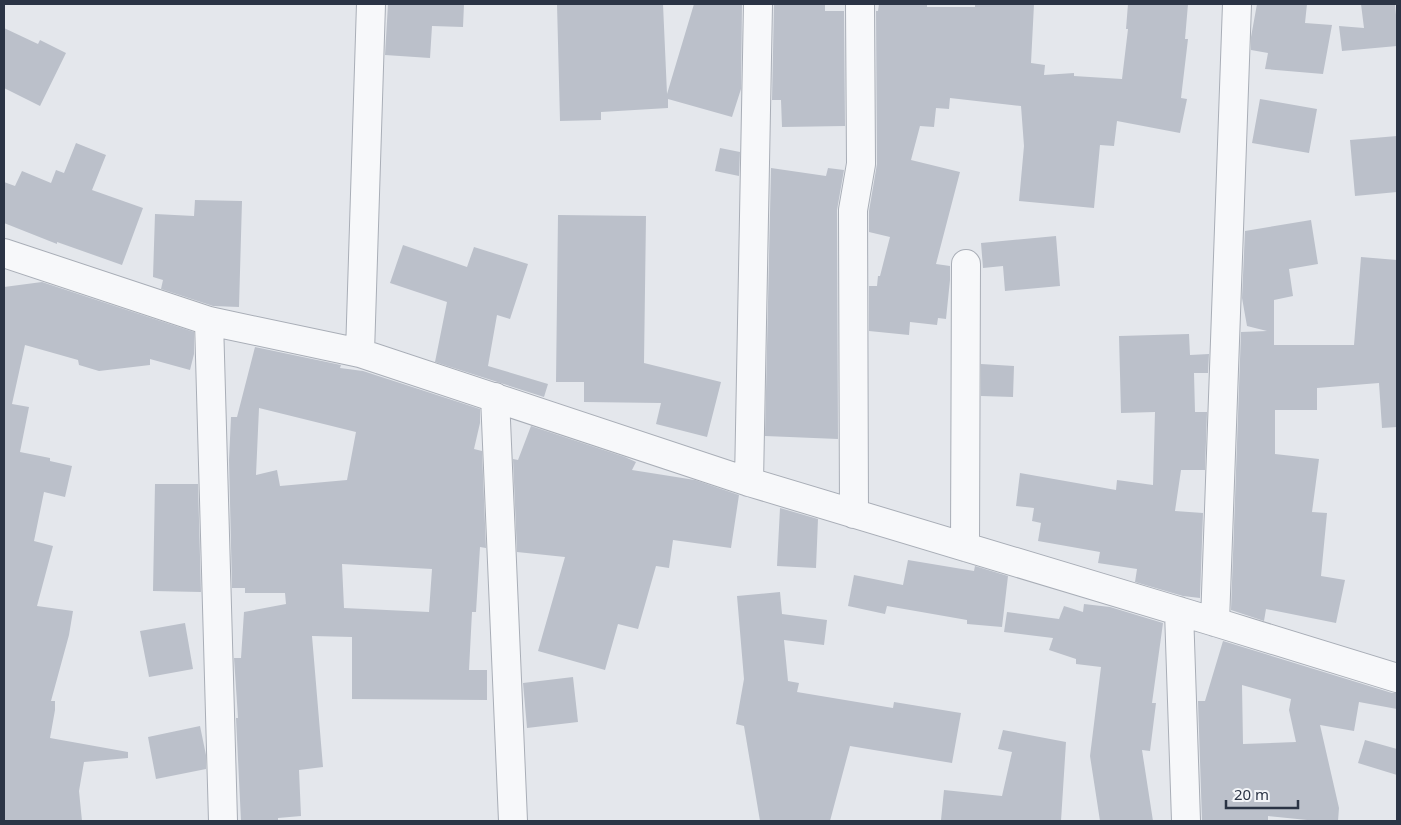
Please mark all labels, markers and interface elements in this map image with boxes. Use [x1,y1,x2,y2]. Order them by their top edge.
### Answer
scale bar [1226,778,1298,810]
text: 20 m [1234,784,1269,804]

